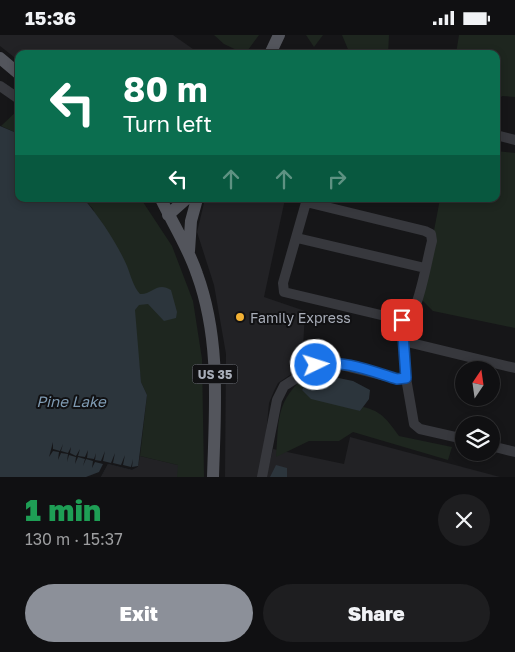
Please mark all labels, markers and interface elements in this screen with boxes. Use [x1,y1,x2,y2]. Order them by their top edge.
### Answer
text: 15:36 [25,6,76,29]
text: 80 m [123,68,208,110]
icon: left [40,70,105,135]
text: Turn left [123,110,212,137]
icon: left [164,165,192,193]
icon: ahead [217,165,245,193]
icon: ahead [270,165,298,193]
icon: right [323,165,351,193]
pin [381,299,423,341]
icon: arrive [388,306,416,334]
place label: Family Express [250,309,351,326]
marker: Family Express [234,311,246,323]
position arrow [289,338,341,390]
north arrow [455,361,500,406]
map controls [455,361,500,461]
road number: US 35 [192,364,238,383]
water label: Pine Lake [36,392,107,410]
button: layers [455,416,500,461]
text: 1 min [25,492,101,528]
button: close [438,494,490,546]
text: 130 m · 15:37 [25,529,123,549]
button: Exit [25,584,253,642]
button: Share [263,584,490,642]

